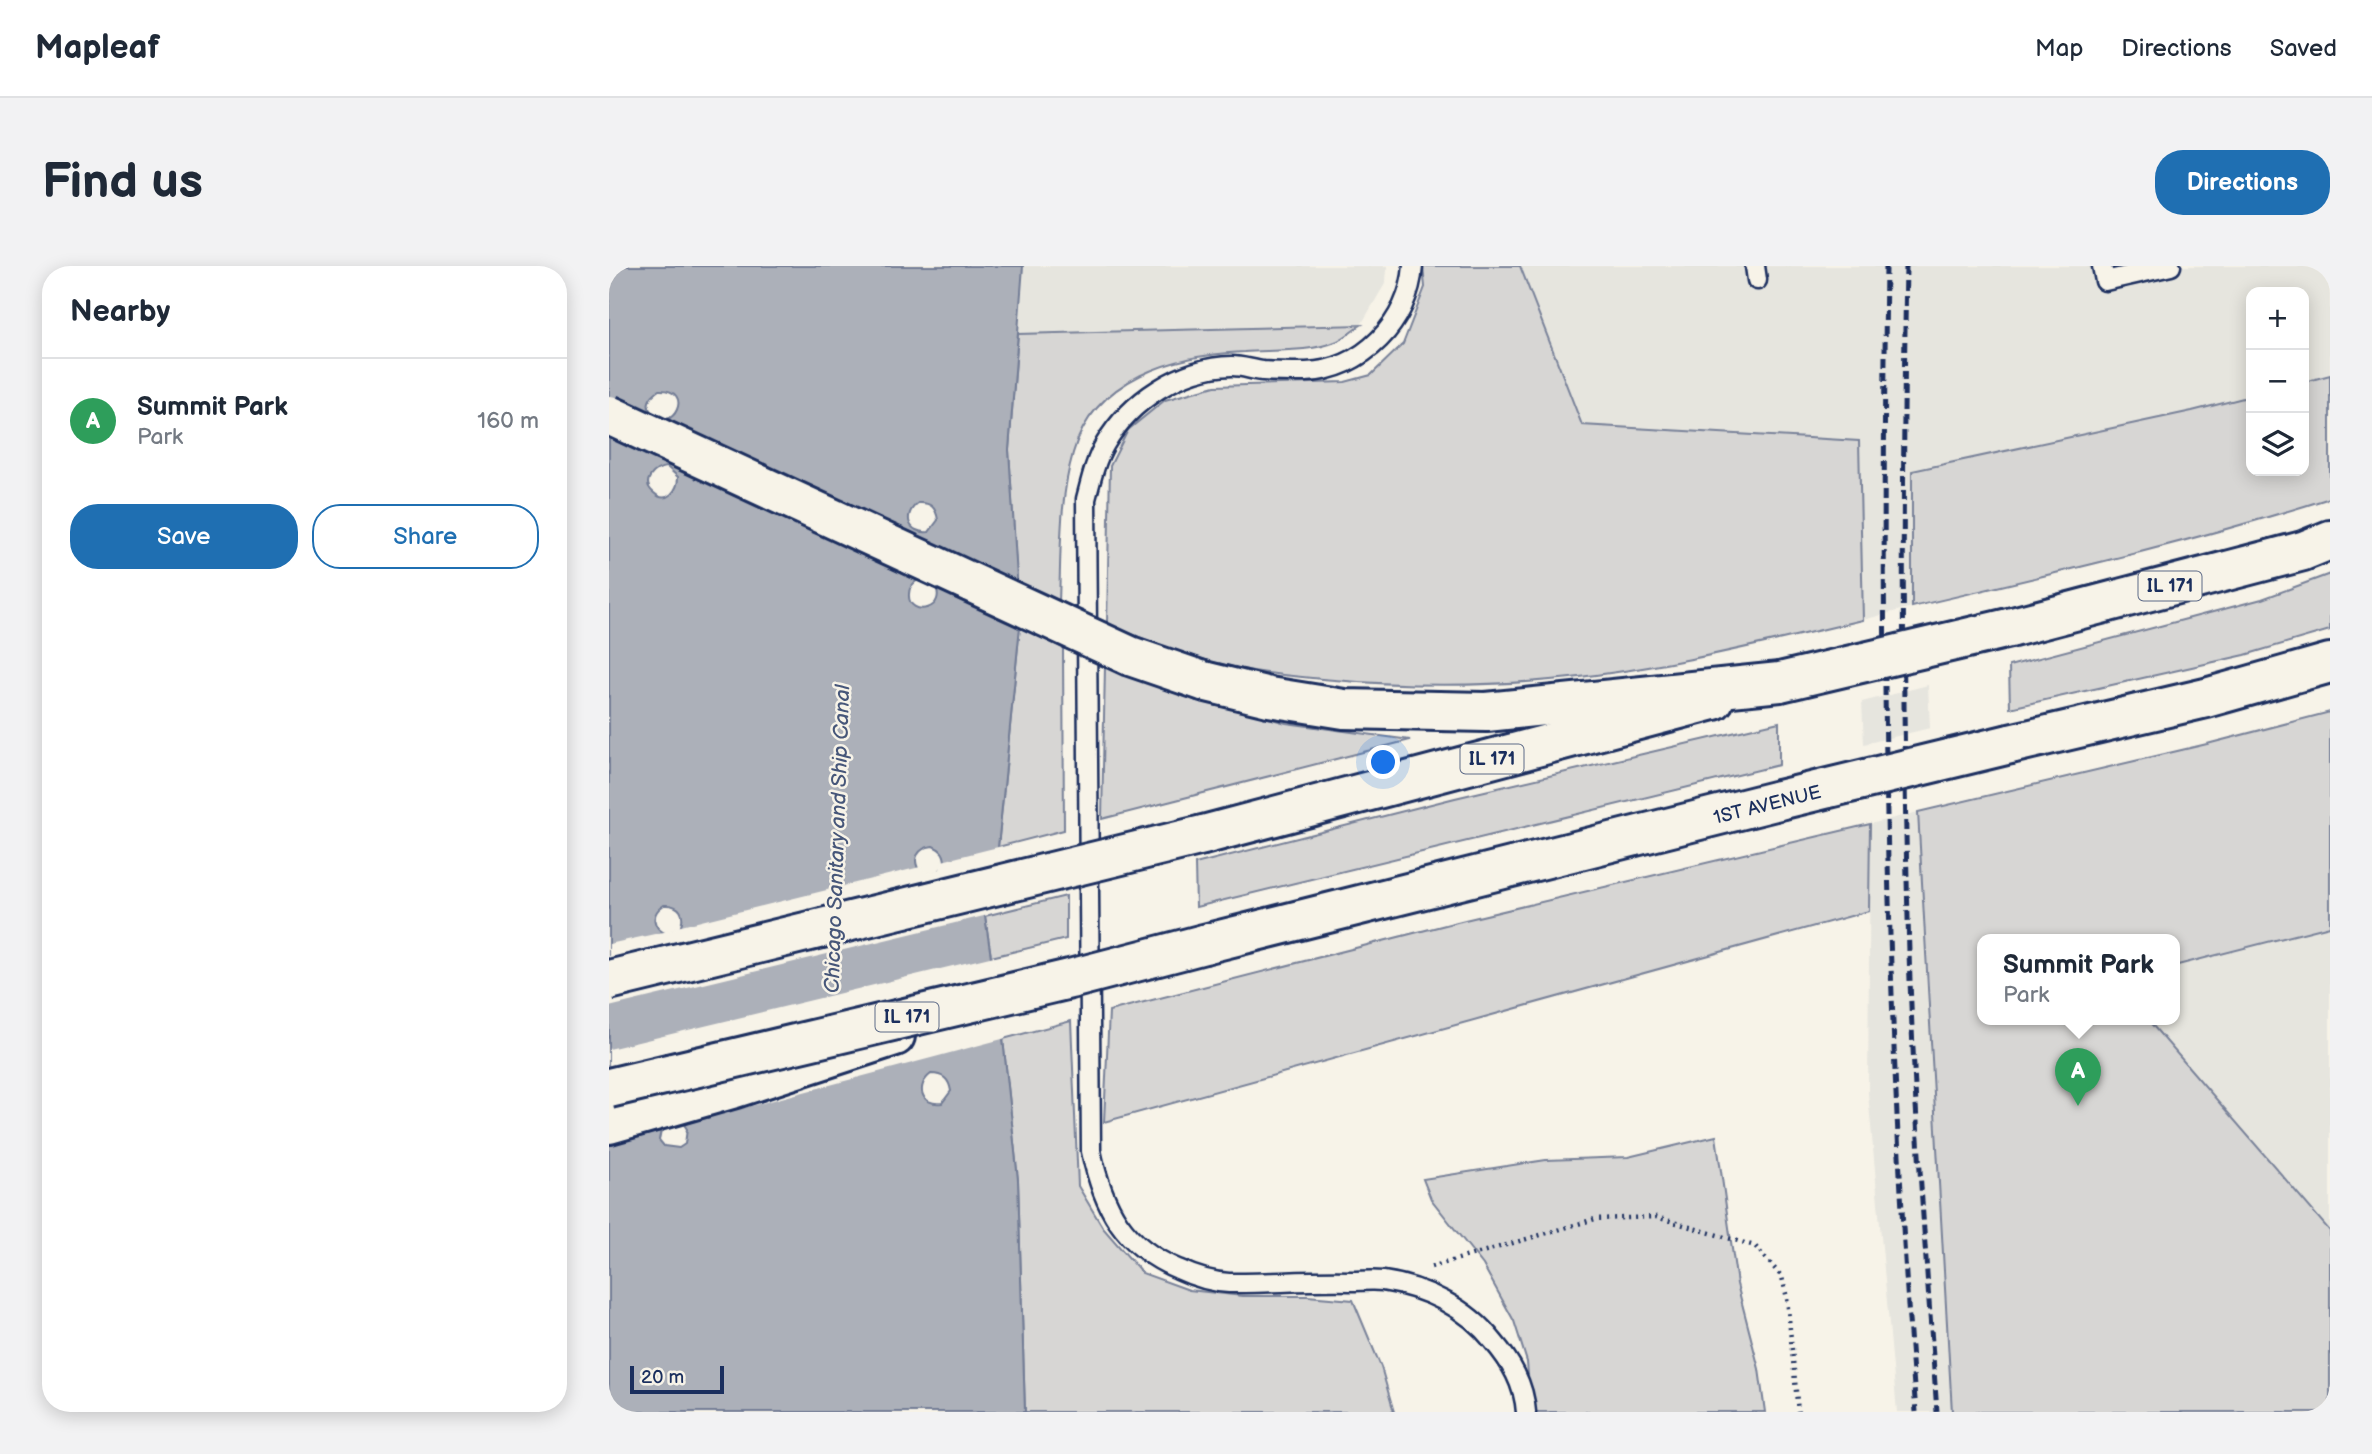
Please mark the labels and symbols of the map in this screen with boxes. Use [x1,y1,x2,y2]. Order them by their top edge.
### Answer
road number: IL 171 [2139,572,2201,600]
water label: Chicago Sanitary and Ship Canal [820,683,855,994]
road number: IL 171 [1461,744,1523,774]
your location [1366,745,1400,779]
street label: 1ST AVENUE [1711,781,1824,830]
road number: IL 171 [875,1002,939,1032]
pin: A [2055,1048,2101,1106]
scale bar [630,1363,725,1395]

